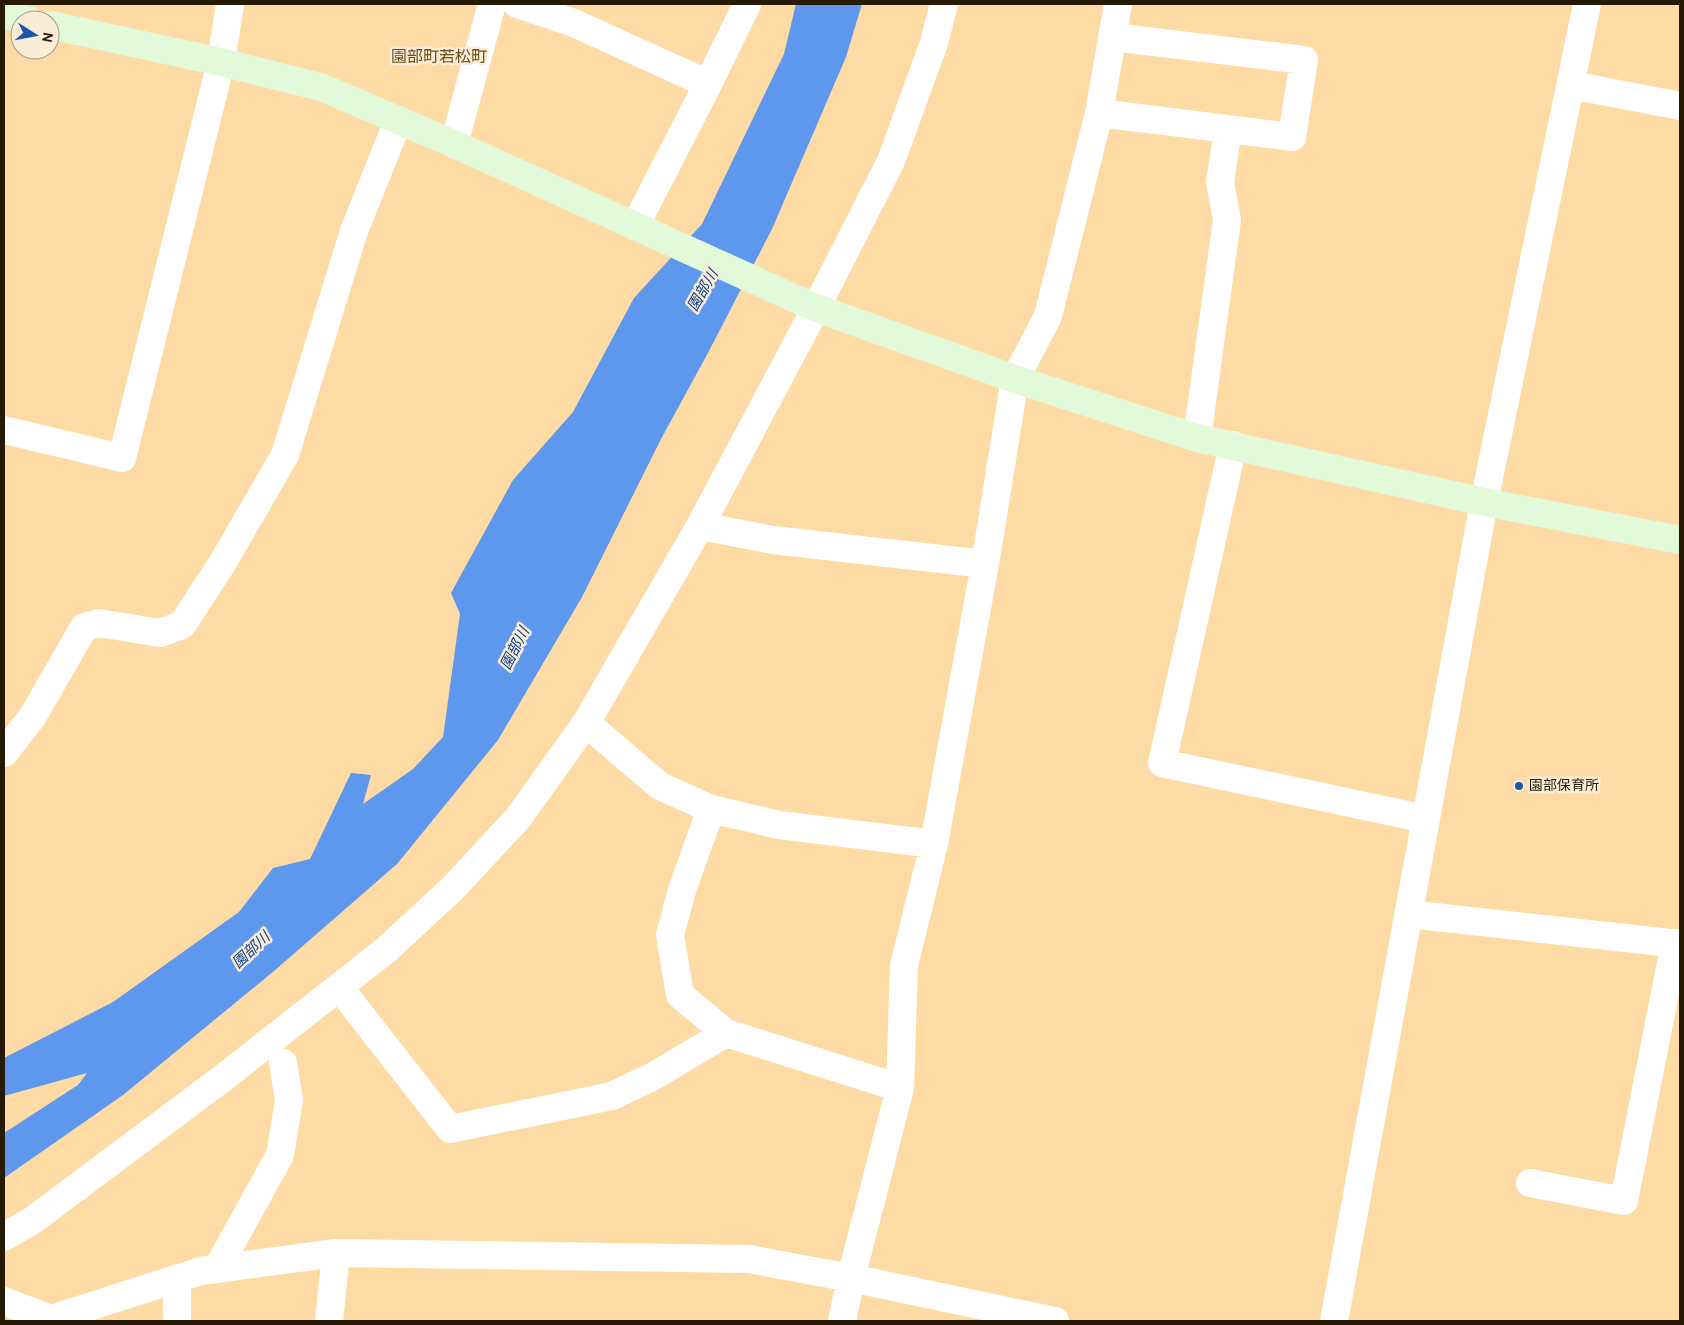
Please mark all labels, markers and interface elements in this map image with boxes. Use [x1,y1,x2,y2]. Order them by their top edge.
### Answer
north arrow [10,10,60,60]
text: N [37,31,56,44]
district label: 園部町若松町 [391,48,487,68]
water label: 園部川 [685,265,724,315]
water label: 園部川 [497,623,536,673]
place label: 園部保育所 [1529,778,1599,795]
marker: 園部保育所 [1513,780,1525,792]
water label: 園部川 [229,927,276,973]

